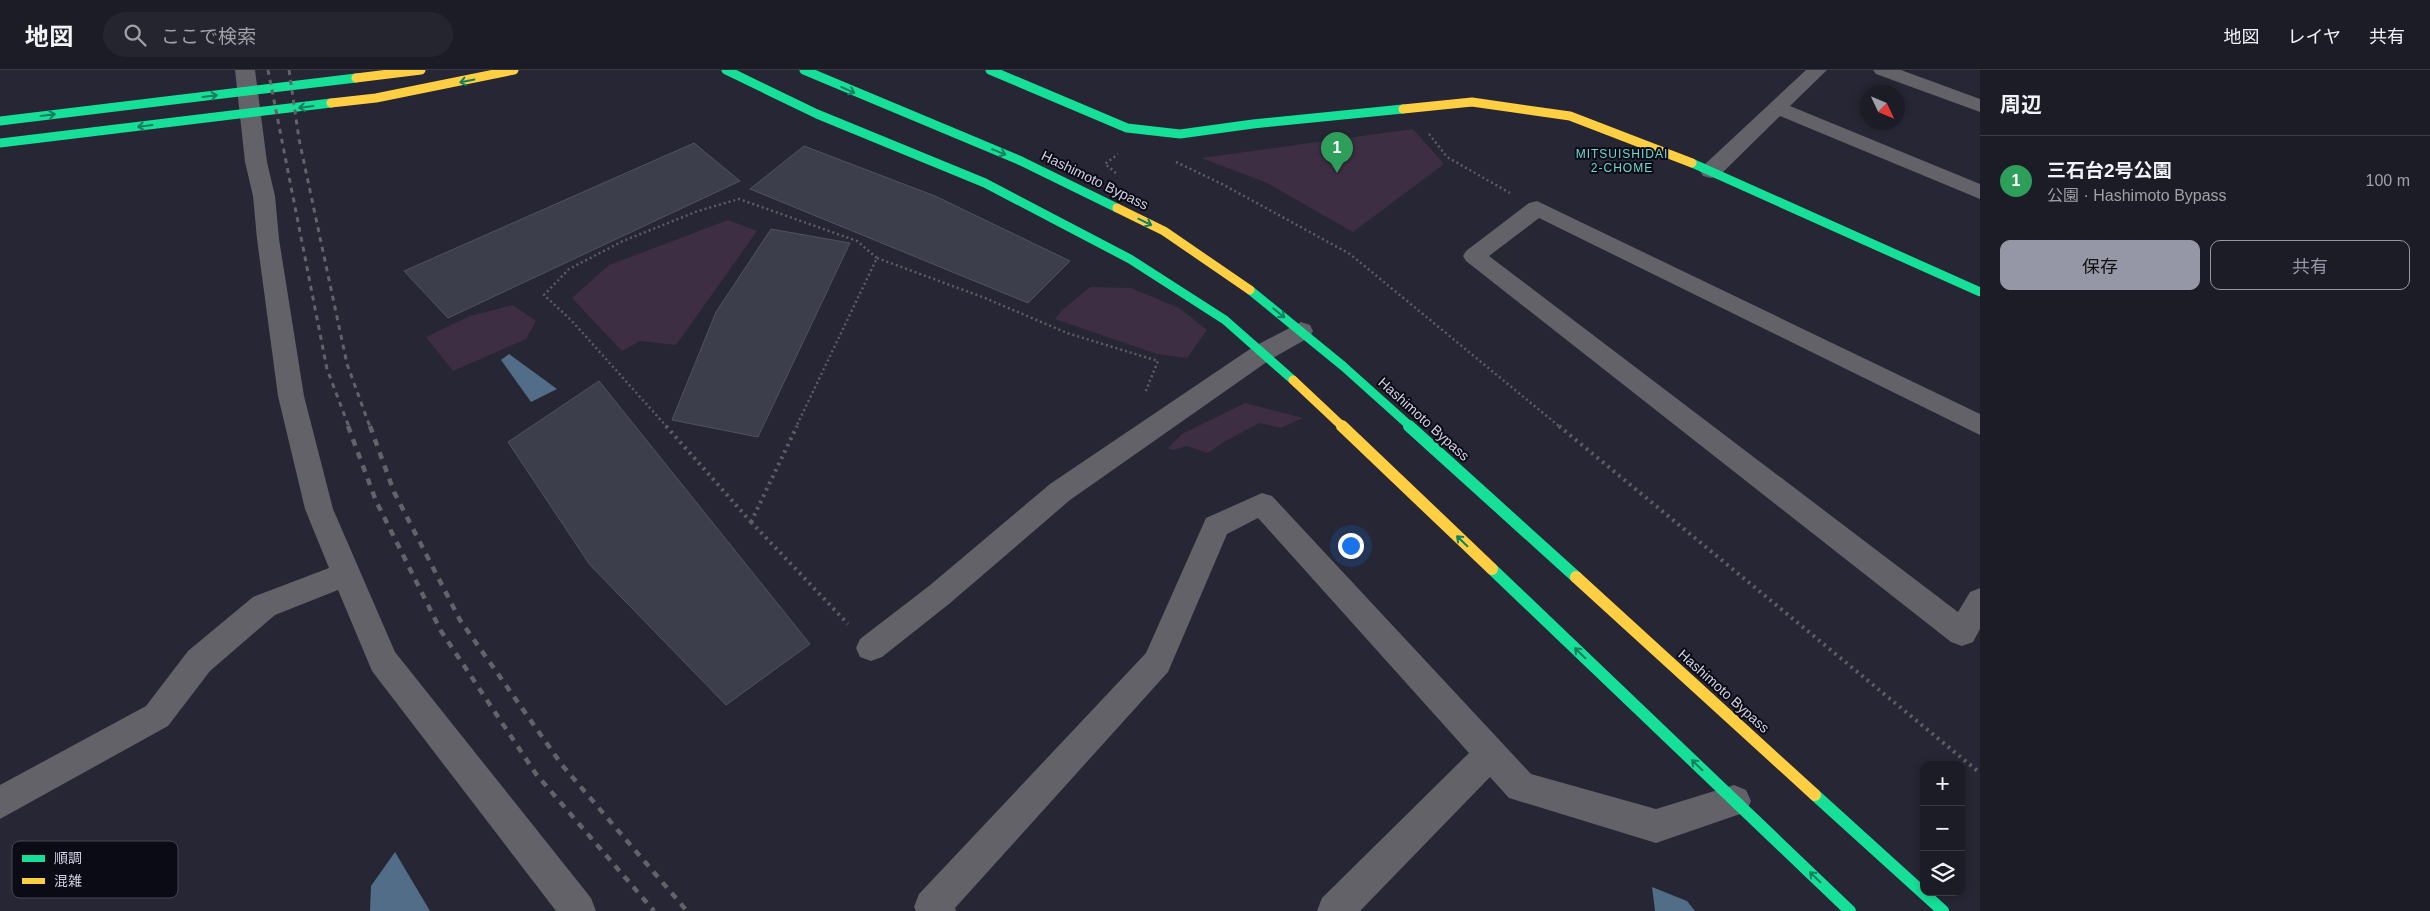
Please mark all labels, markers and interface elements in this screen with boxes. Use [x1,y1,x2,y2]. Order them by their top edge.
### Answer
search box [103,12,453,57]
icon: search [121,21,149,49]
text: 地図 [25,23,73,50]
text: ここで検索 [161,26,256,47]
text: 地図 [2224,27,2260,47]
text: レイヤ [2288,27,2341,47]
text: 共有 [2369,27,2405,47]
one-way arrow [459,77,475,86]
north arrow [1860,85,1905,130]
one-way arrow [840,86,855,96]
one-way arrow [201,91,217,101]
text: 周辺 [2000,93,2042,116]
one-way arrow [299,102,315,112]
one-way arrow [40,110,56,120]
one-way arrow [137,121,153,131]
pin: 1 [1321,132,1353,173]
street label: Hashimoto Bypass [1039,147,1151,213]
district label: MITSUISHIDAI 2-CHOME [1576,147,1668,175]
one-way arrow [991,148,1006,157]
text: 三石台2号公園 [2047,160,2172,181]
text: 1 [2012,172,2020,189]
text: 100 m [2366,172,2410,189]
text: 公園 · Hashimoto Bypass [2047,187,2227,204]
one-way arrow [1137,217,1152,227]
button: 保存 [2000,240,2200,290]
button: 共有 [2210,240,2410,290]
one-way arrow [1272,308,1285,319]
street label: Hashimoto Bypass [1375,374,1473,464]
your location [1338,533,1364,559]
one-way arrow [1456,535,1468,547]
street label: Hashimoto Bypass [1675,646,1773,736]
one-way arrow [1573,647,1586,659]
one-way arrow [1691,759,1703,771]
map controls [1920,761,1965,896]
button: + [1920,761,1965,806]
button: − [1920,806,1965,851]
legend [12,841,178,898]
text: 順調 [54,850,82,866]
button: layers [1920,851,1965,896]
one-way arrow [1808,871,1821,883]
text: 混雑 [54,873,82,889]

